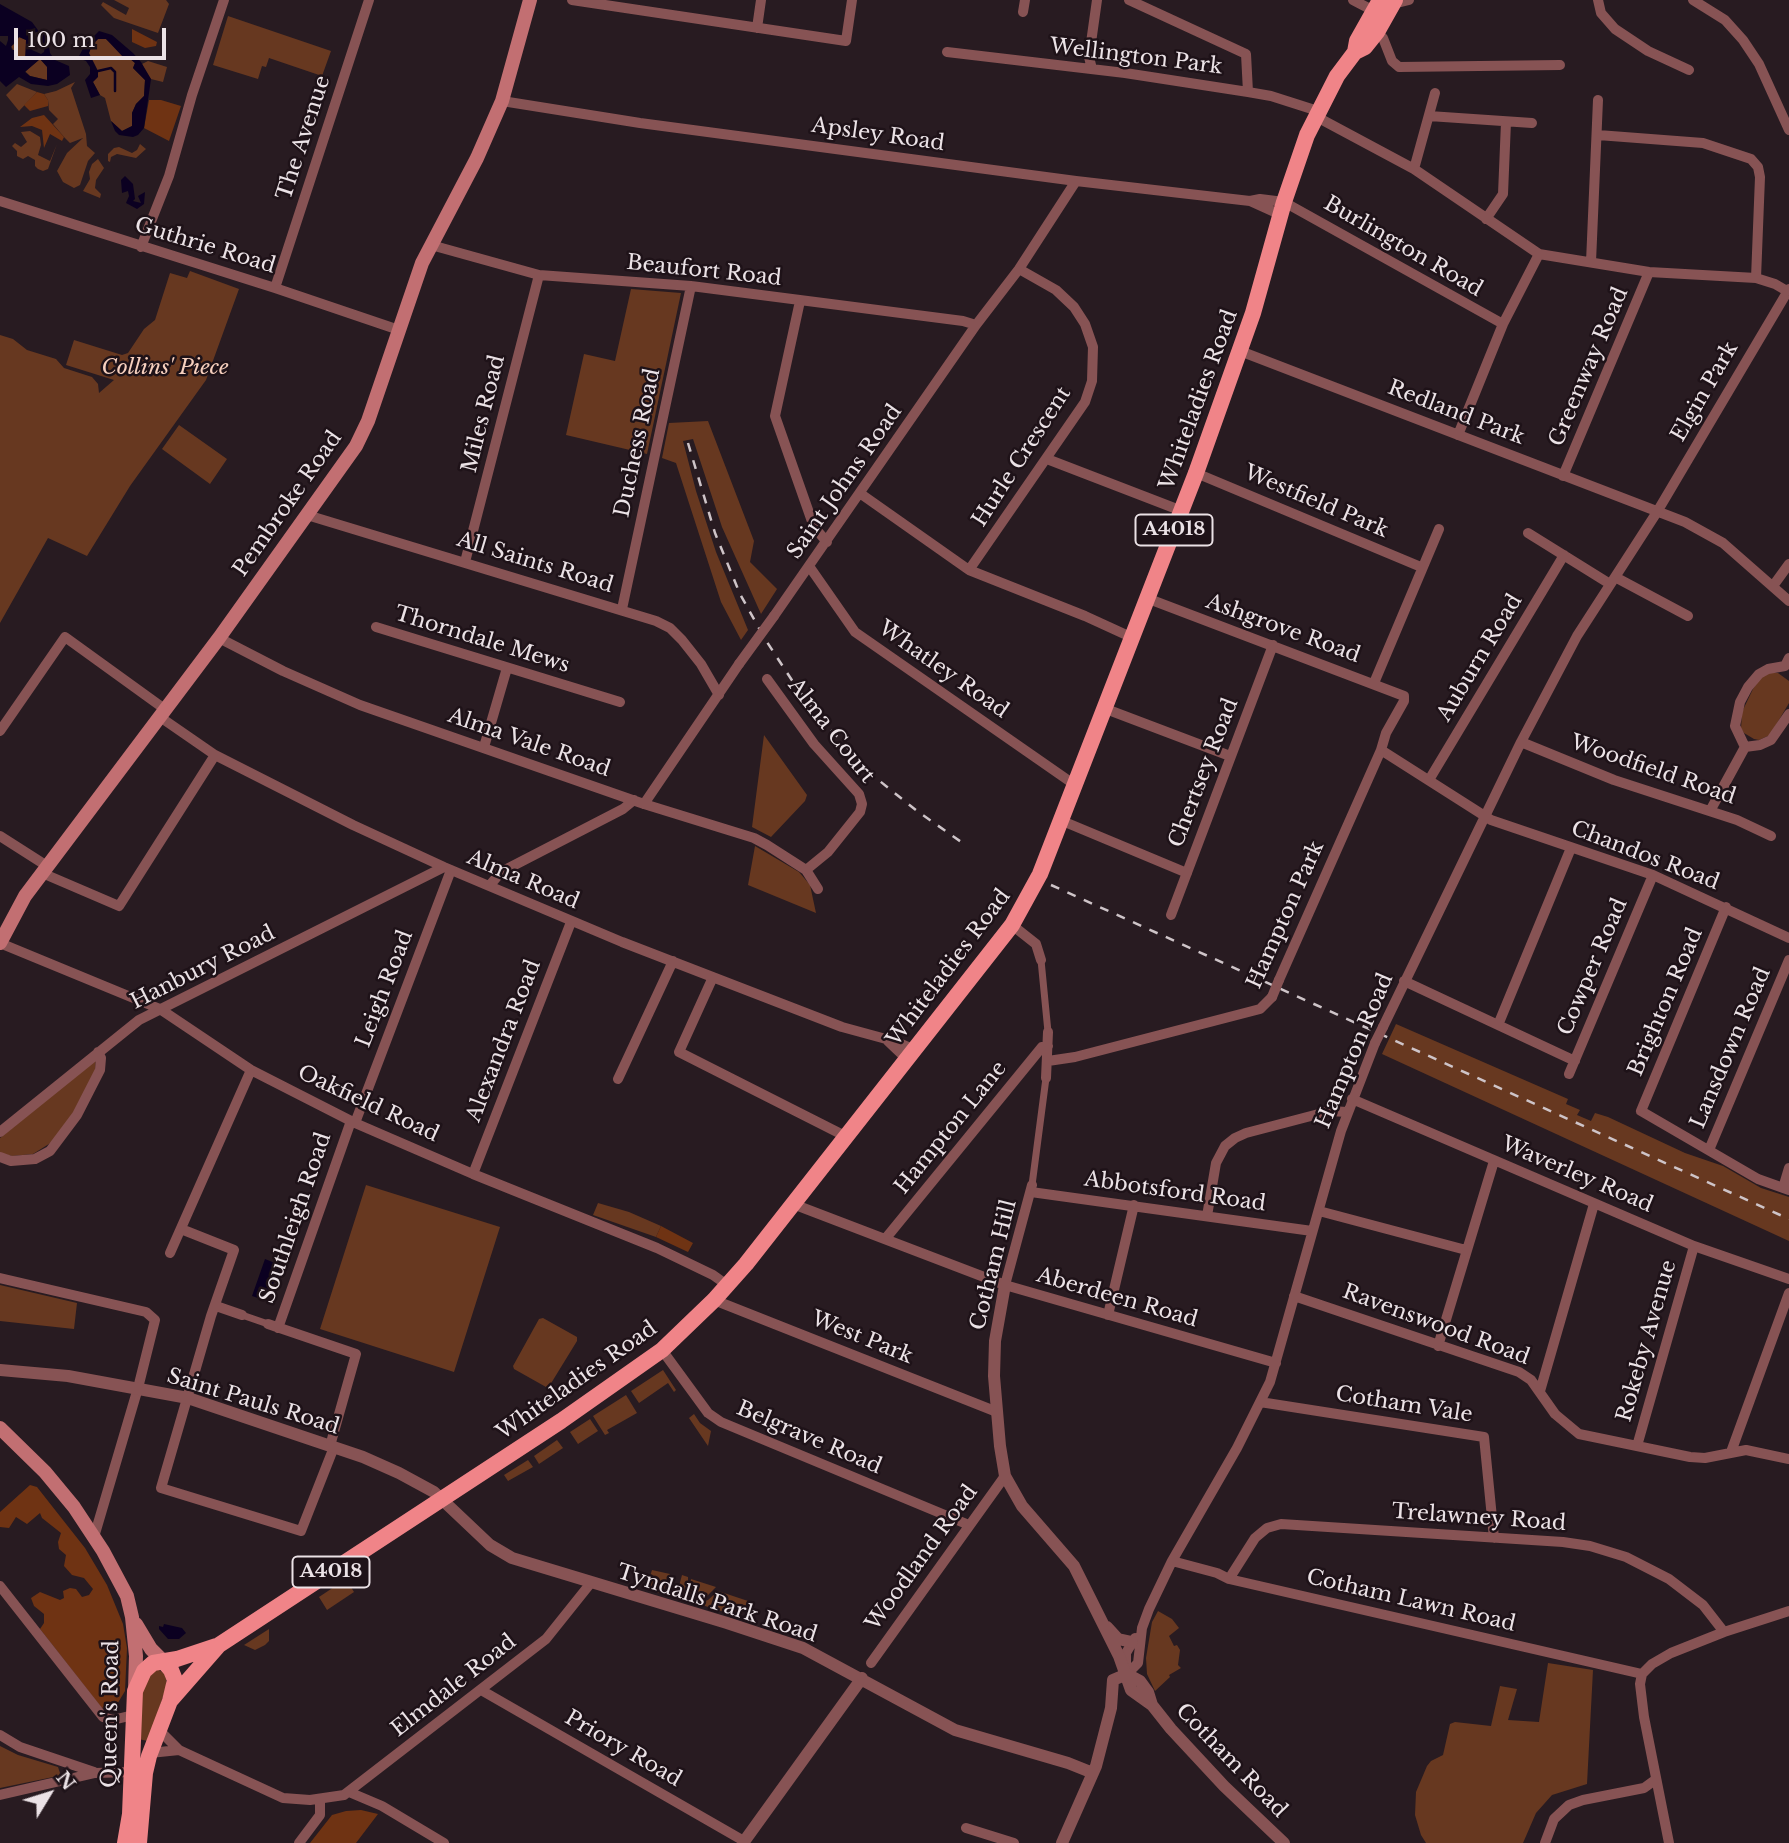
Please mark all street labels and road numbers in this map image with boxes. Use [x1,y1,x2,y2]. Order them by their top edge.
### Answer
street label: Wellington Park [1048,34,1224,80]
street label: The Avenue [272,73,336,203]
street label: Apsley Road [810,113,946,157]
street label: Burlington Road [1319,191,1487,303]
street label: Guthrie Road [132,213,278,279]
street label: Beaufort Road [625,250,783,292]
street label: Greenway Road [1544,284,1634,450]
street label: Whiteladies Road [1155,306,1243,494]
street label: Elgin Park [1666,338,1744,446]
street label: Miles Road [457,353,511,475]
street label: Duchess Road [610,366,666,520]
street label: Redland Park [1384,375,1528,451]
street label: Hurle Crescent [967,382,1077,532]
street label: Saint Johns Road [782,400,908,564]
street label: Pembroke Road [228,426,348,582]
street label: Westfield Park [1240,460,1392,544]
road number: A4018 [1136,514,1212,545]
street label: All Saints Road [454,527,616,599]
street label: Ashgrove Road [1202,589,1364,669]
street label: Auburn Road [1432,590,1528,726]
street label: Thorndale Mews [391,601,573,679]
street label: Whatley Road [873,616,1013,724]
street label: Alma Court [782,674,880,788]
street label: Chertsey Road [1164,695,1244,851]
street label: Alma Vale Road [444,703,614,783]
street label: Woodfield Road [1567,730,1739,810]
street label: Chandos Road [1567,816,1723,896]
street label: Hampton Park [1242,837,1330,993]
street label: Alma Road [463,845,583,915]
street label: Whiteladies Road [882,885,1016,1051]
street label: Cowper Road [1553,895,1633,1039]
street label: Hanbury Road [127,921,279,1015]
street label: Brighton Road [1623,924,1709,1080]
street label: Leigh Road [351,927,419,1051]
street label: Alexandra Road [461,956,547,1126]
street label: Lansdown Road [1686,964,1776,1132]
street label: Hampton Road [1311,970,1399,1132]
street label: Hampton Lane [890,1057,1012,1199]
street label: Oakfield Road [293,1060,443,1148]
street label: Southleigh Road [255,1129,337,1307]
street label: Waverley Road [1497,1132,1657,1218]
street label: Abbotsford Road [1083,1167,1267,1217]
street label: Cotham Hill [966,1197,1022,1333]
street label: Rokeby Avenue [1612,1257,1682,1425]
street label: Aberdeen Road [1034,1263,1200,1333]
street label: Ravenswood Road [1339,1279,1533,1371]
street label: West Park [808,1306,916,1370]
street label: Whiteladies Road [492,1316,662,1446]
street label: Saint Pauls Road [164,1364,342,1440]
street label: Cotham Vale [1334,1382,1474,1428]
street label: Belgrave Road [733,1396,885,1480]
street label: Woodland Road [861,1480,983,1636]
street label: Trelawney Road [1391,1499,1567,1537]
road number: A4018 [292,1556,370,1588]
street label: Tyndalls Park Road [614,1560,820,1648]
street label: Cotham Lawn Road [1304,1565,1518,1637]
street label: Elmdale Road [387,1630,521,1742]
street label: Queen's Road [97,1640,125,1788]
street label: Cotham Road [1170,1699,1292,1823]
street label: Priory Road [560,1705,686,1793]

